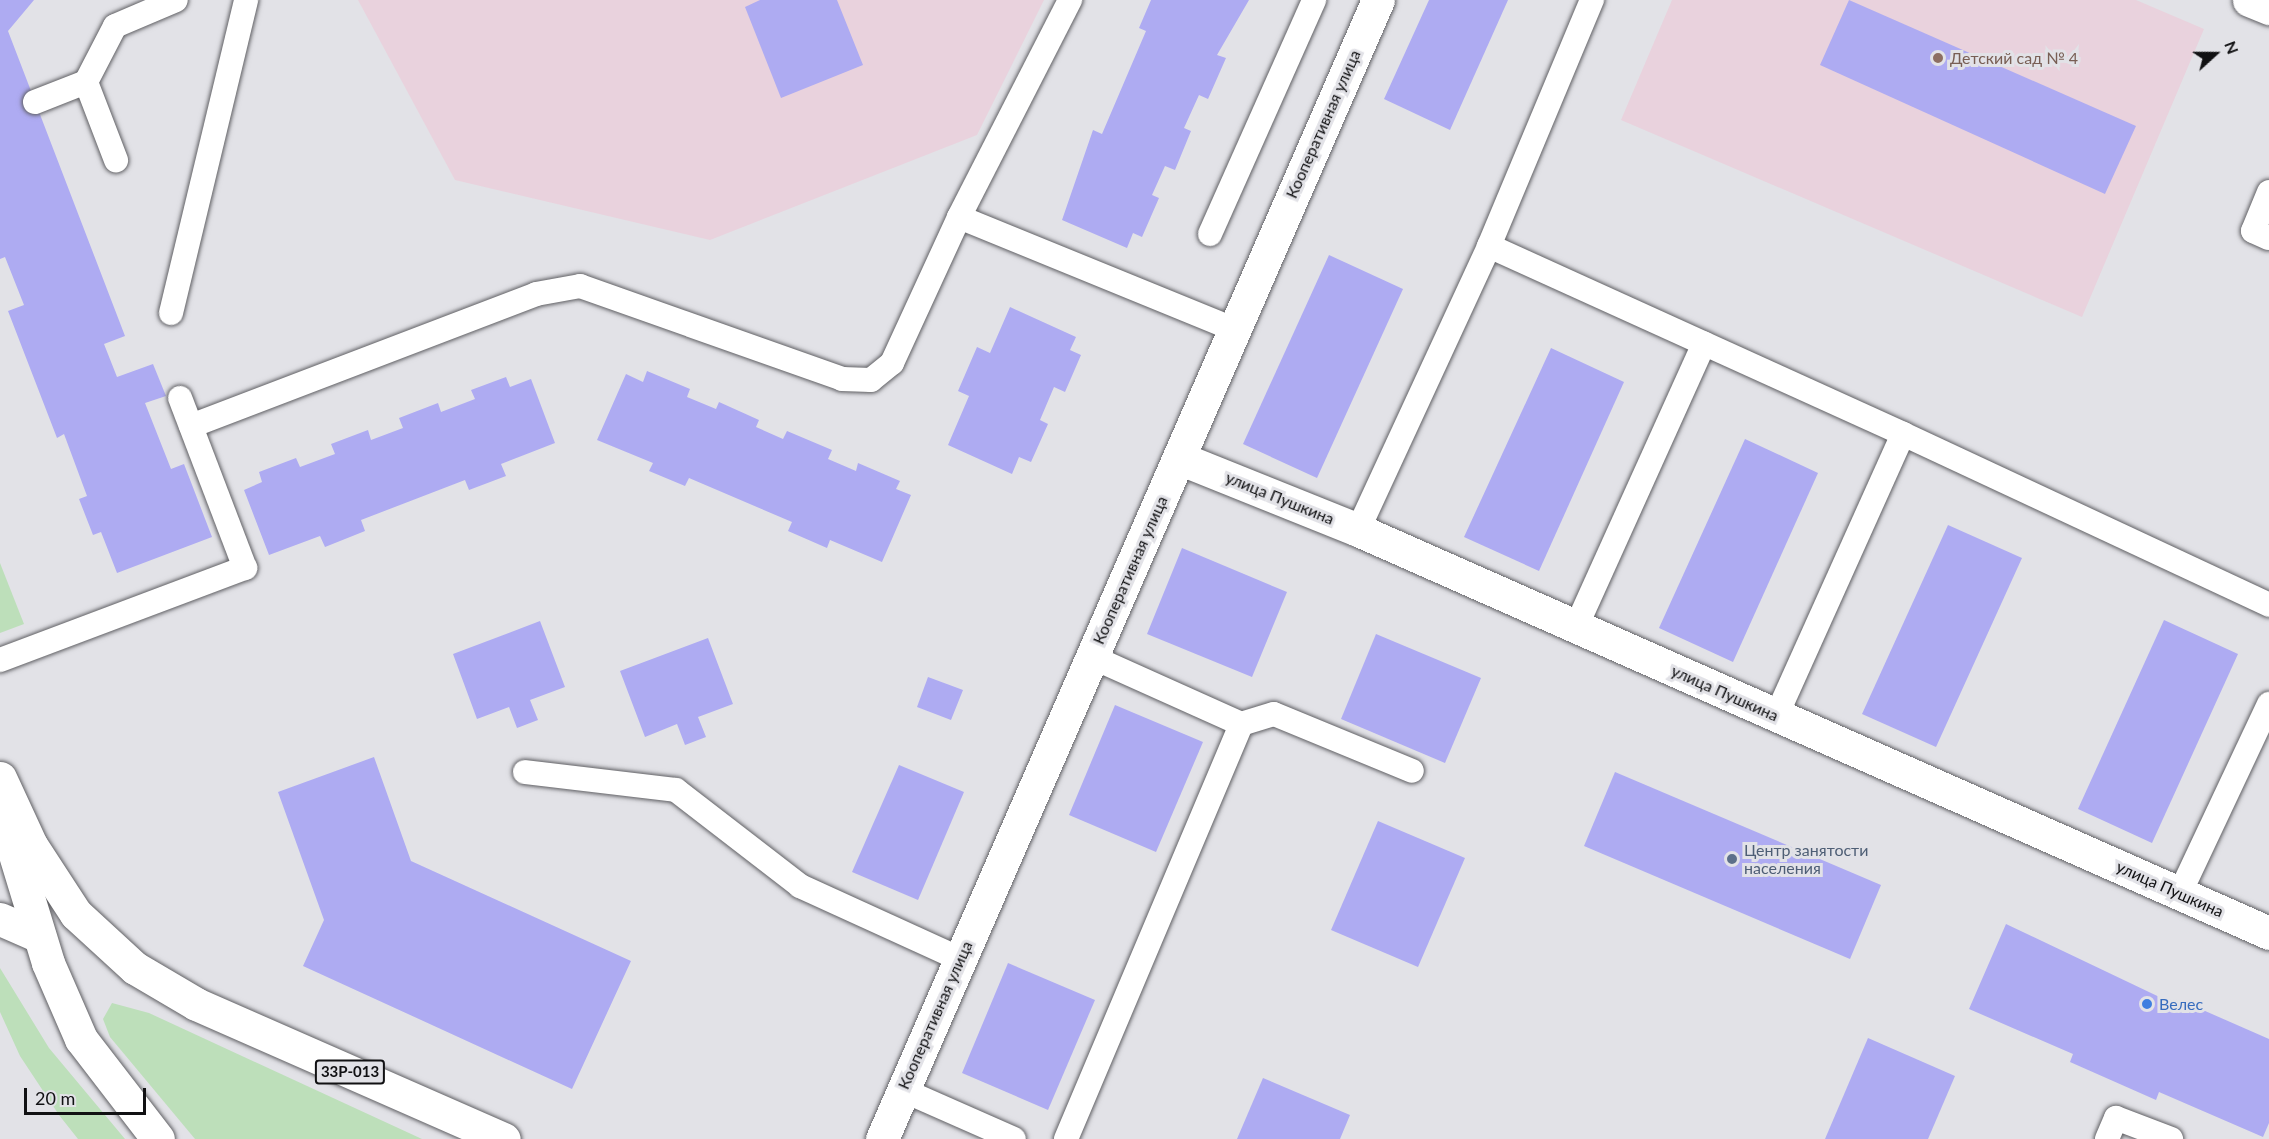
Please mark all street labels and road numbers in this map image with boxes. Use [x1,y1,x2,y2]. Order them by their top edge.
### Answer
street label: Кооперативная улица [1282,47,1364,201]
street label: улица Пушкина [1223,468,1337,528]
street label: Кооперативная улица [1089,493,1171,647]
street label: улица Пушкина [1668,661,1782,725]
street label: улица Пушкина [2113,857,2227,921]
street label: Кооперативная улица [894,938,976,1092]
road number: 33Р-013 [314,1060,386,1084]

